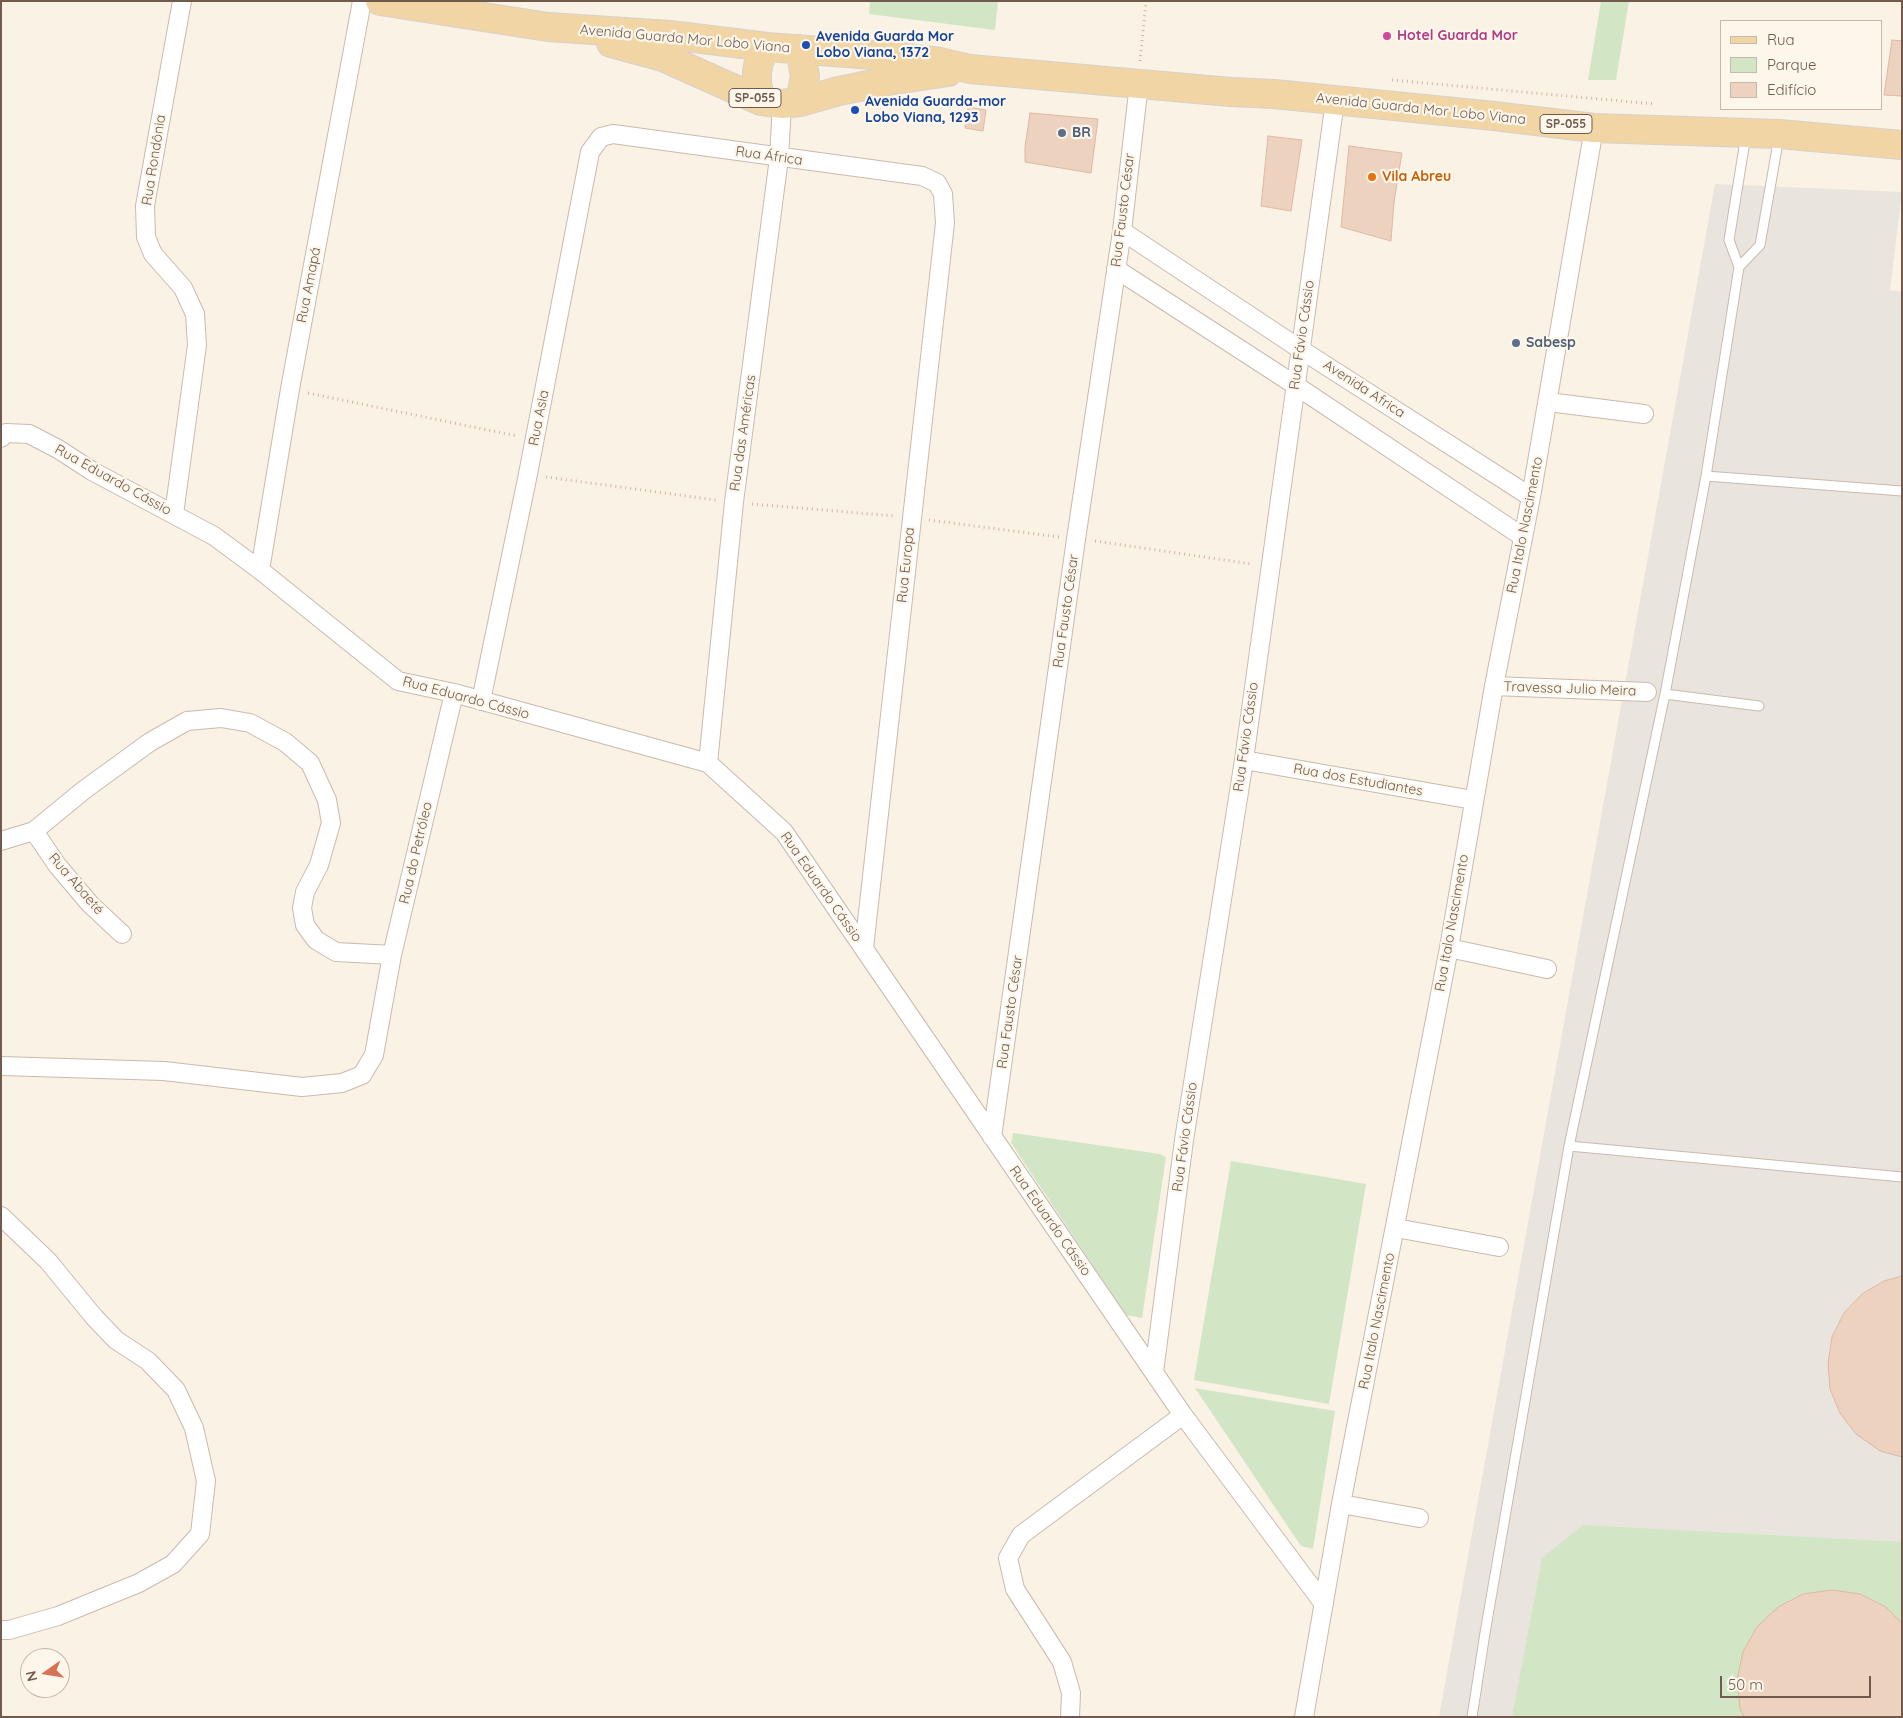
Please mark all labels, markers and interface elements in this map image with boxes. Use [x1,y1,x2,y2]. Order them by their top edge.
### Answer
legend [1720,20,1883,110]
street label: Avenida Guarda Mor Lobo Viana [579,21,791,57]
place label: Hotel Guarda Mor [1397,28,1518,44]
place label: Avenida Guarda Mor Lobo Viana, 1372 [816,29,954,62]
marker: Hotel Guarda Mor [1381,30,1393,42]
text: Rua [1767,30,1795,49]
marker: Avenida Guarda Mor Lobo Viana, 1372 [800,39,812,51]
text: Parque [1767,55,1817,74]
text: Edifício [1767,80,1816,99]
road number: SP-055 [729,89,781,108]
street label: Avenida Guarda Mor Lobo Viana [1315,90,1527,128]
place label: Avenida Guarda-mor Lobo Viana, 1293 [865,94,1006,126]
marker: Avenida Guarda-mor Lobo Viana, 1293 [849,104,861,116]
street label: Rua Rondônia [139,113,169,207]
road number: SP-055 [1540,115,1592,134]
place label: BR [1072,125,1091,141]
marker: BR [1056,127,1068,139]
street label: Rua África [734,143,804,169]
street label: Rua Fausto César [1108,152,1138,268]
place label: Vila Abreu [1382,169,1451,185]
marker: Vila Abreu [1366,171,1378,183]
street label: Rua Amapá [293,246,325,324]
street label: Rua Fávio Cássio [1286,279,1318,391]
place label: Sabesp [1526,335,1576,351]
marker: Sabesp [1510,337,1522,349]
street label: Avenida Africa [1320,356,1408,422]
street label: Rua das Américas [727,374,759,492]
street label: Rua Asia [525,389,553,447]
street label: Rua Eduardo Cássio [52,441,174,519]
street label: Rua Italo Nascimento [1503,455,1547,595]
street label: Rua Europa [894,526,918,604]
street label: Rua Fausto César [1050,553,1082,669]
street label: Rua Eduardo Cássio [401,673,531,723]
street label: Travessa Julio Meira [1503,678,1637,700]
street label: Rua Fávio Cássio [1230,681,1262,793]
street label: Rua dos Estudiantes [1292,760,1424,800]
street label: Rua do Petróleo [396,800,436,906]
street label: Rua Eduardo Cássio [777,829,865,945]
street label: Rua Abaeté [45,850,107,918]
street label: Rua Italo Nascimento [1432,853,1472,993]
street label: Rua Fausto César [994,954,1026,1070]
street label: Rua Fávio Cássio [1169,1081,1201,1193]
street label: Rua Eduardo Cássio [1006,1163,1094,1279]
street label: Rua Italo Nascimento [1355,1251,1399,1391]
north arrow [20,1648,70,1698]
scale bar [1723,1666,1874,1698]
text: N [21,1669,41,1683]
text: 50 m [1728,1675,1763,1694]

